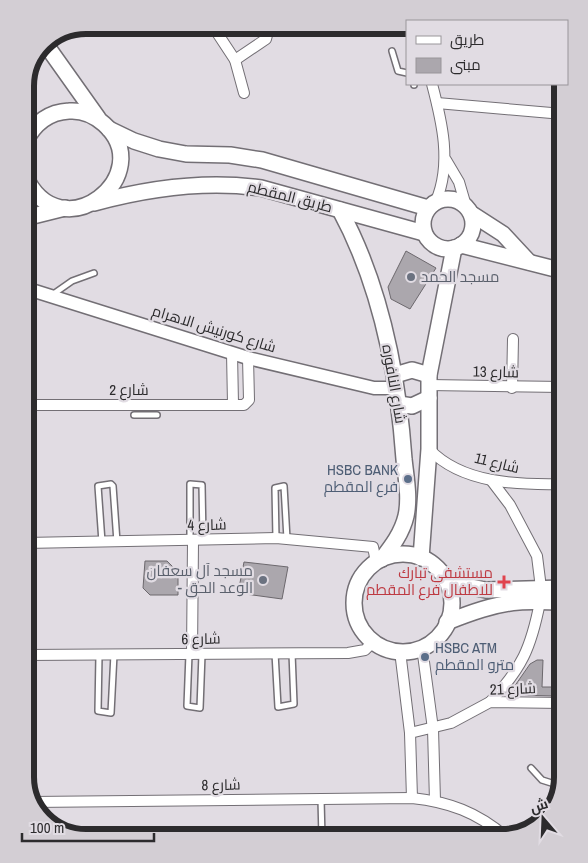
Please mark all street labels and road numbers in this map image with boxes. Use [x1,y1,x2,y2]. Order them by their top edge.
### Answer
street label: طريق المقطم [246,176,335,217]
street label: شارع كورنيش الاهرام [149,300,279,358]
street label: شارع النافوره [376,343,412,425]
street label: شارع 13 [473,361,519,383]
street label: شارع 2 [109,379,149,401]
street label: شارع 11 [472,447,522,479]
street label: شارع 4 [187,514,227,536]
street label: شارع 6 [181,628,221,650]
street label: شارع 21 [490,677,536,701]
street label: شارع 8 [201,774,241,796]

